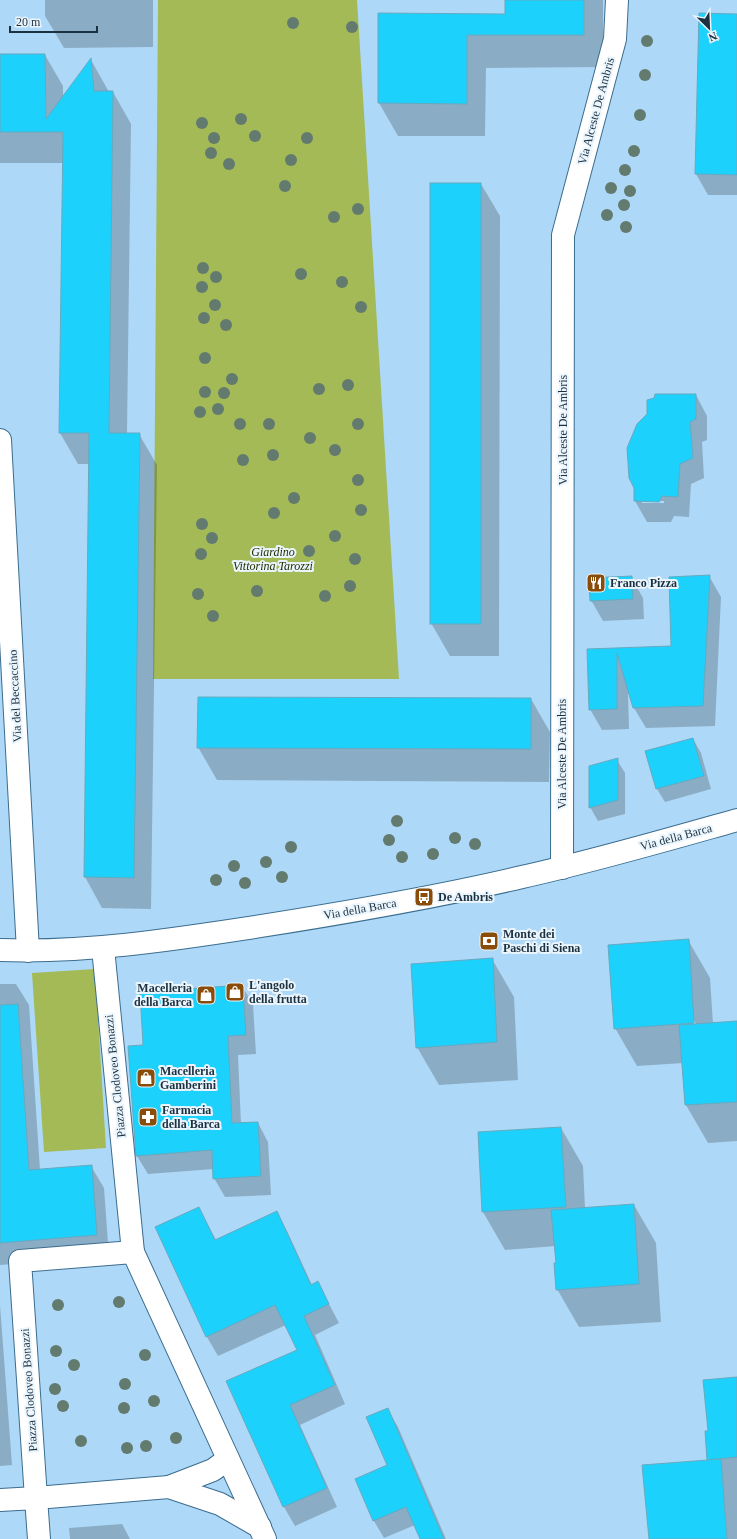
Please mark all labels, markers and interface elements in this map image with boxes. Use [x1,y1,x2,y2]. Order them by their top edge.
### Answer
scale bar [10,8,97,34]
north arrow [689,8,729,48]
text: 20 m [16,15,41,29]
text: N [707,30,719,44]
street label: Via Alceste De Ambris [575,56,617,166]
street label: Via Alceste De Ambris [556,375,570,485]
park label: Giardino Vittorina Tarozzi [233,545,313,573]
restaurant icon: Franco Pizza [585,572,607,594]
place label: Franco Pizza [610,576,677,590]
street label: Via del Beccaccino [6,649,24,743]
street label: Via Alceste De Ambris [555,699,569,809]
street label: Via della Barca [638,821,714,853]
bus stop icon: De Ambris [413,886,435,908]
place label: De Ambris [438,890,493,904]
street label: Via della Barca [322,896,398,922]
place label: Monte dei Paschi di Siena [503,927,580,955]
bank icon: Monte dei Paschi di Siena [478,930,500,952]
place label: L'angolo della frutta [249,978,307,1006]
place label: Macelleria della Barca [134,981,192,1009]
shop icon: L'angolo della frutta [224,981,246,1003]
shop icon: Macelleria della Barca [195,984,217,1006]
street label: Piazza Clodoveo Bonazzi [102,1013,128,1138]
place label: Macelleria Gamberini [160,1064,217,1092]
shop icon: Macelleria Gamberini [135,1067,157,1089]
place label: Farmacia della Barca [162,1103,220,1131]
pharmacy icon: Farmacia della Barca [137,1106,159,1128]
street label: Piazza Clodoveo Bonazzi [18,1327,40,1452]

